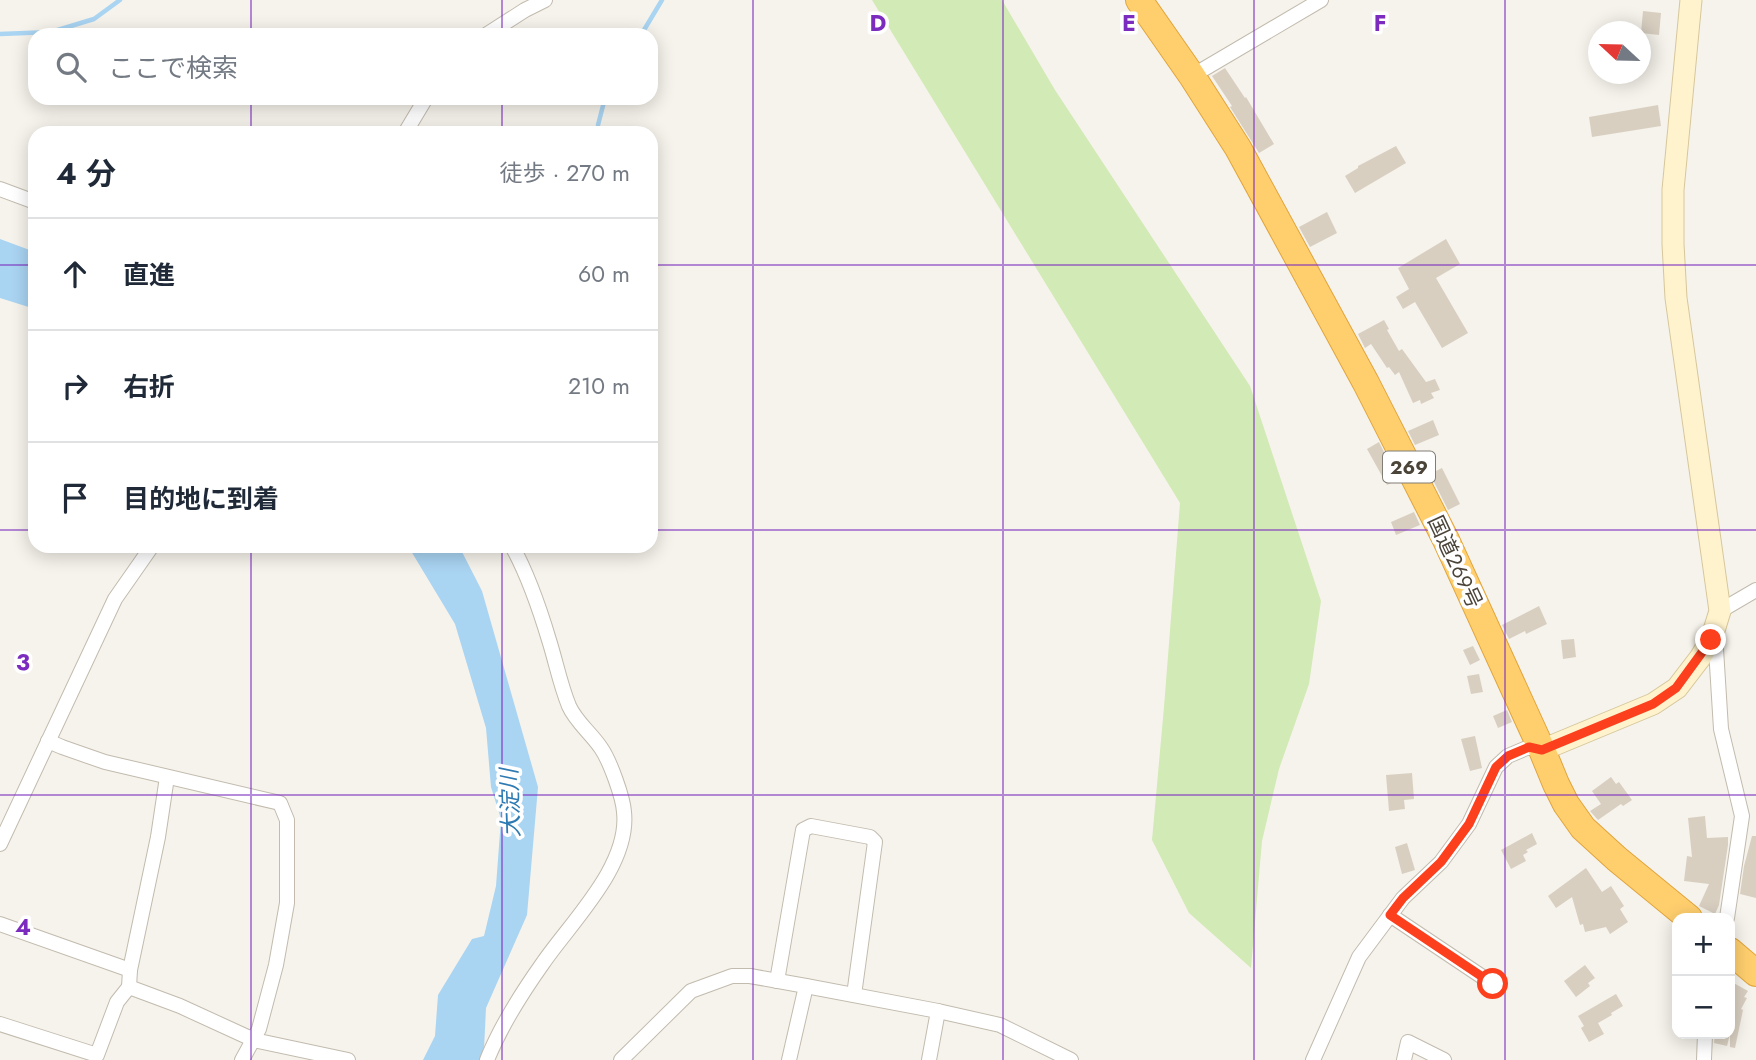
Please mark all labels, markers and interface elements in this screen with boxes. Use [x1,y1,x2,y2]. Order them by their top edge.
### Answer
text: D [870,6,887,40]
text: E [1122,6,1136,40]
text: F [1374,6,1386,40]
north arrow [1588,21,1651,84]
search box [28,28,658,105]
icon: search [52,48,90,86]
text: ここで検索 [108,49,238,87]
text: 4 分 [56,152,116,195]
text: 徒歩 · 270 m [499,156,630,190]
icon: ahead [56,255,94,293]
text: 直進 [123,256,175,294]
text: 60 m [578,257,630,291]
icon: right [56,367,94,405]
text: 右折 [123,368,175,406]
text: 210 m [568,369,630,403]
road number: 269 [1383,452,1435,482]
icon: arrive [56,479,94,517]
text: 目的地に到着 [123,480,279,518]
street label: 国道269号 [1420,511,1490,613]
route end [1695,624,1726,655]
text: 3 [16,645,30,679]
water label: 大淀川 [492,765,528,838]
text: 4 [15,910,31,944]
map controls [1672,913,1735,1039]
button: + [1672,913,1735,976]
route start [1477,968,1508,999]
button: − [1672,976,1735,1039]

